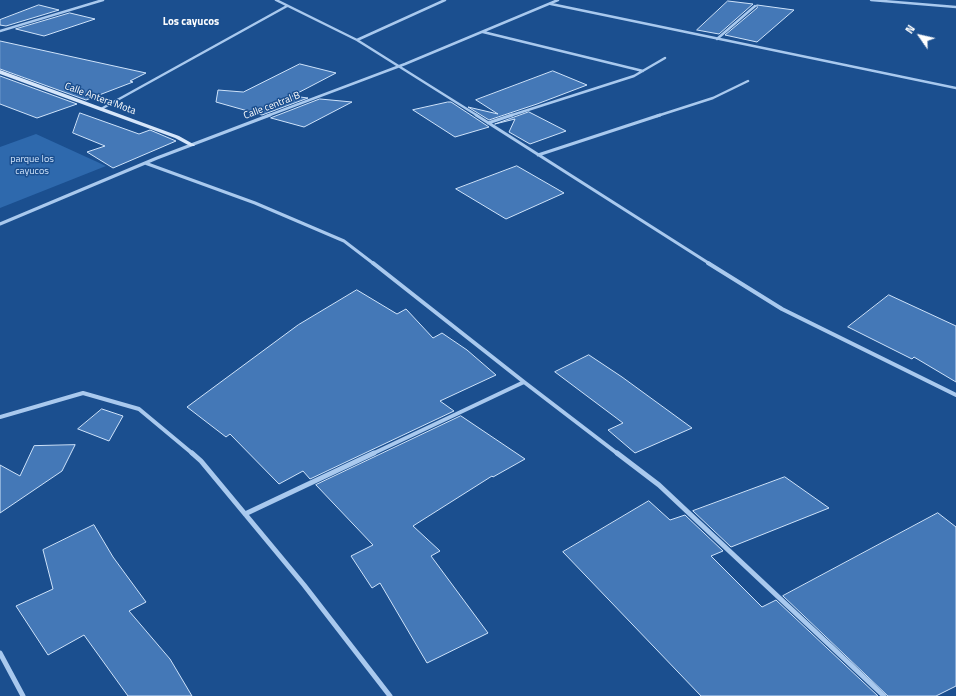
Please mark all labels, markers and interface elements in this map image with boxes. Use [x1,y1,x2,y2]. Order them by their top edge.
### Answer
district label: Los cayucos [163,15,219,29]
north arrow [900,16,940,56]
text: N [901,22,919,37]
street label: Calle Antera Mota [63,81,137,117]
street label: Calle central B [242,90,302,122]
park label: parque los cayucos [10,154,54,178]

